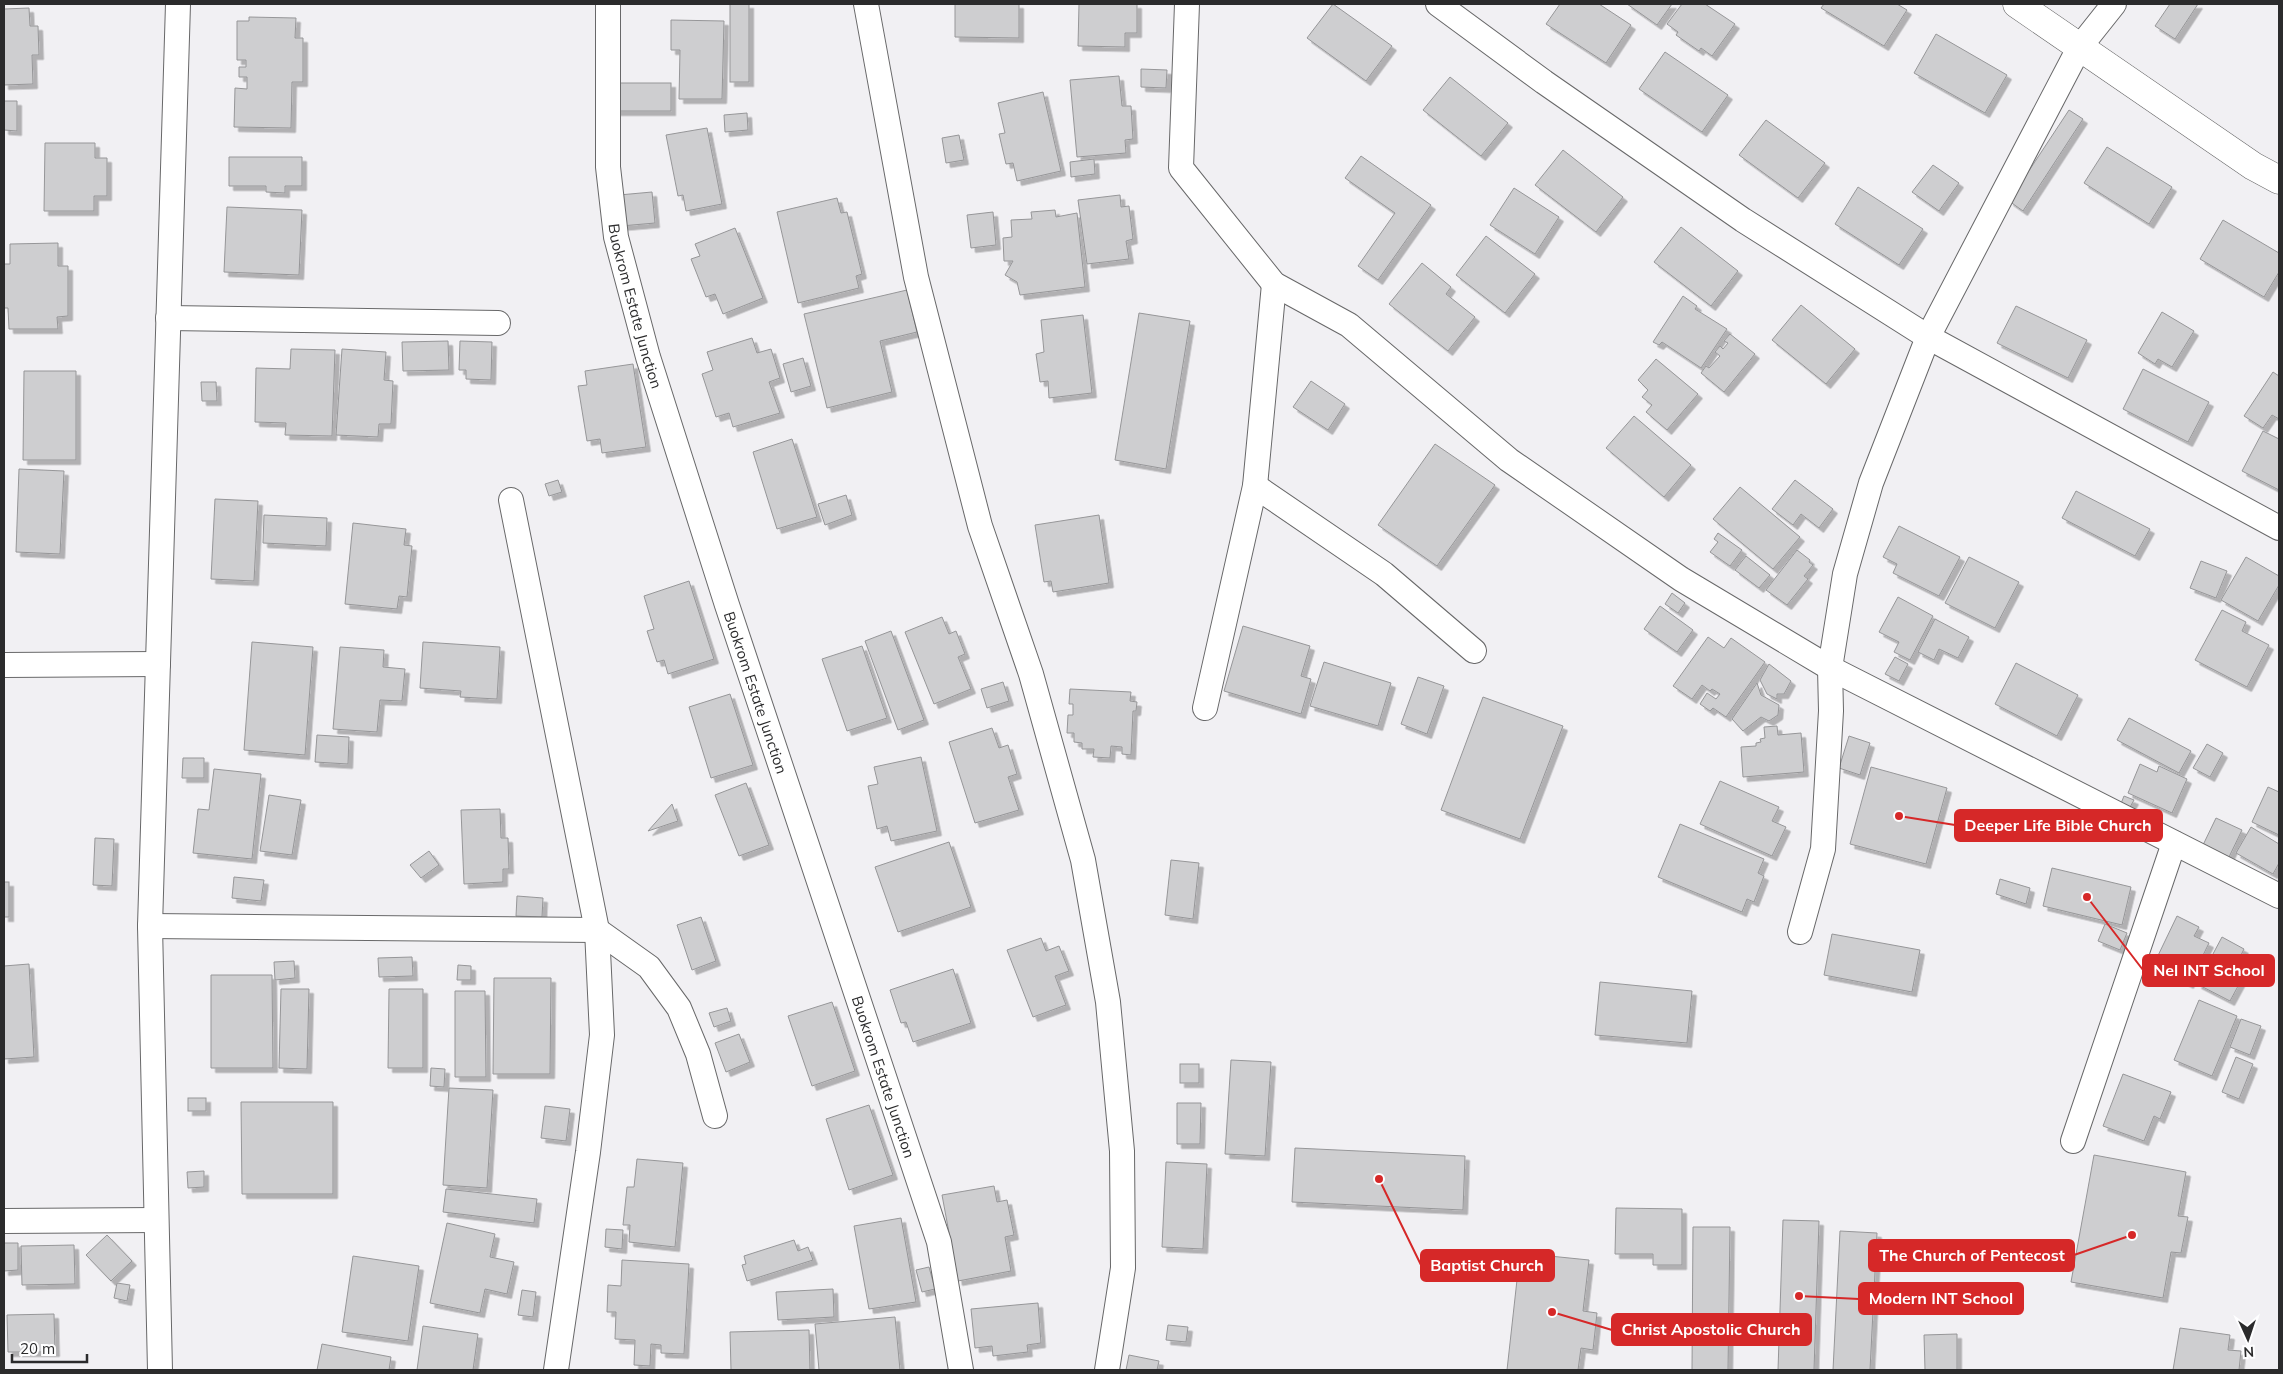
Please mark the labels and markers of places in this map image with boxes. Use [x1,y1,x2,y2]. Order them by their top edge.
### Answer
callout: Deeper Life Bible Church [1955,810,2162,841]
callout: Nel INT School [2143,955,2274,986]
callout: The Church of Pentecost [1869,1240,2074,1271]
callout: Baptist Church [1421,1250,1554,1281]
callout: Modern INT School [1859,1283,2023,1314]
callout: Christ Apostolic Church [1612,1314,1811,1345]

